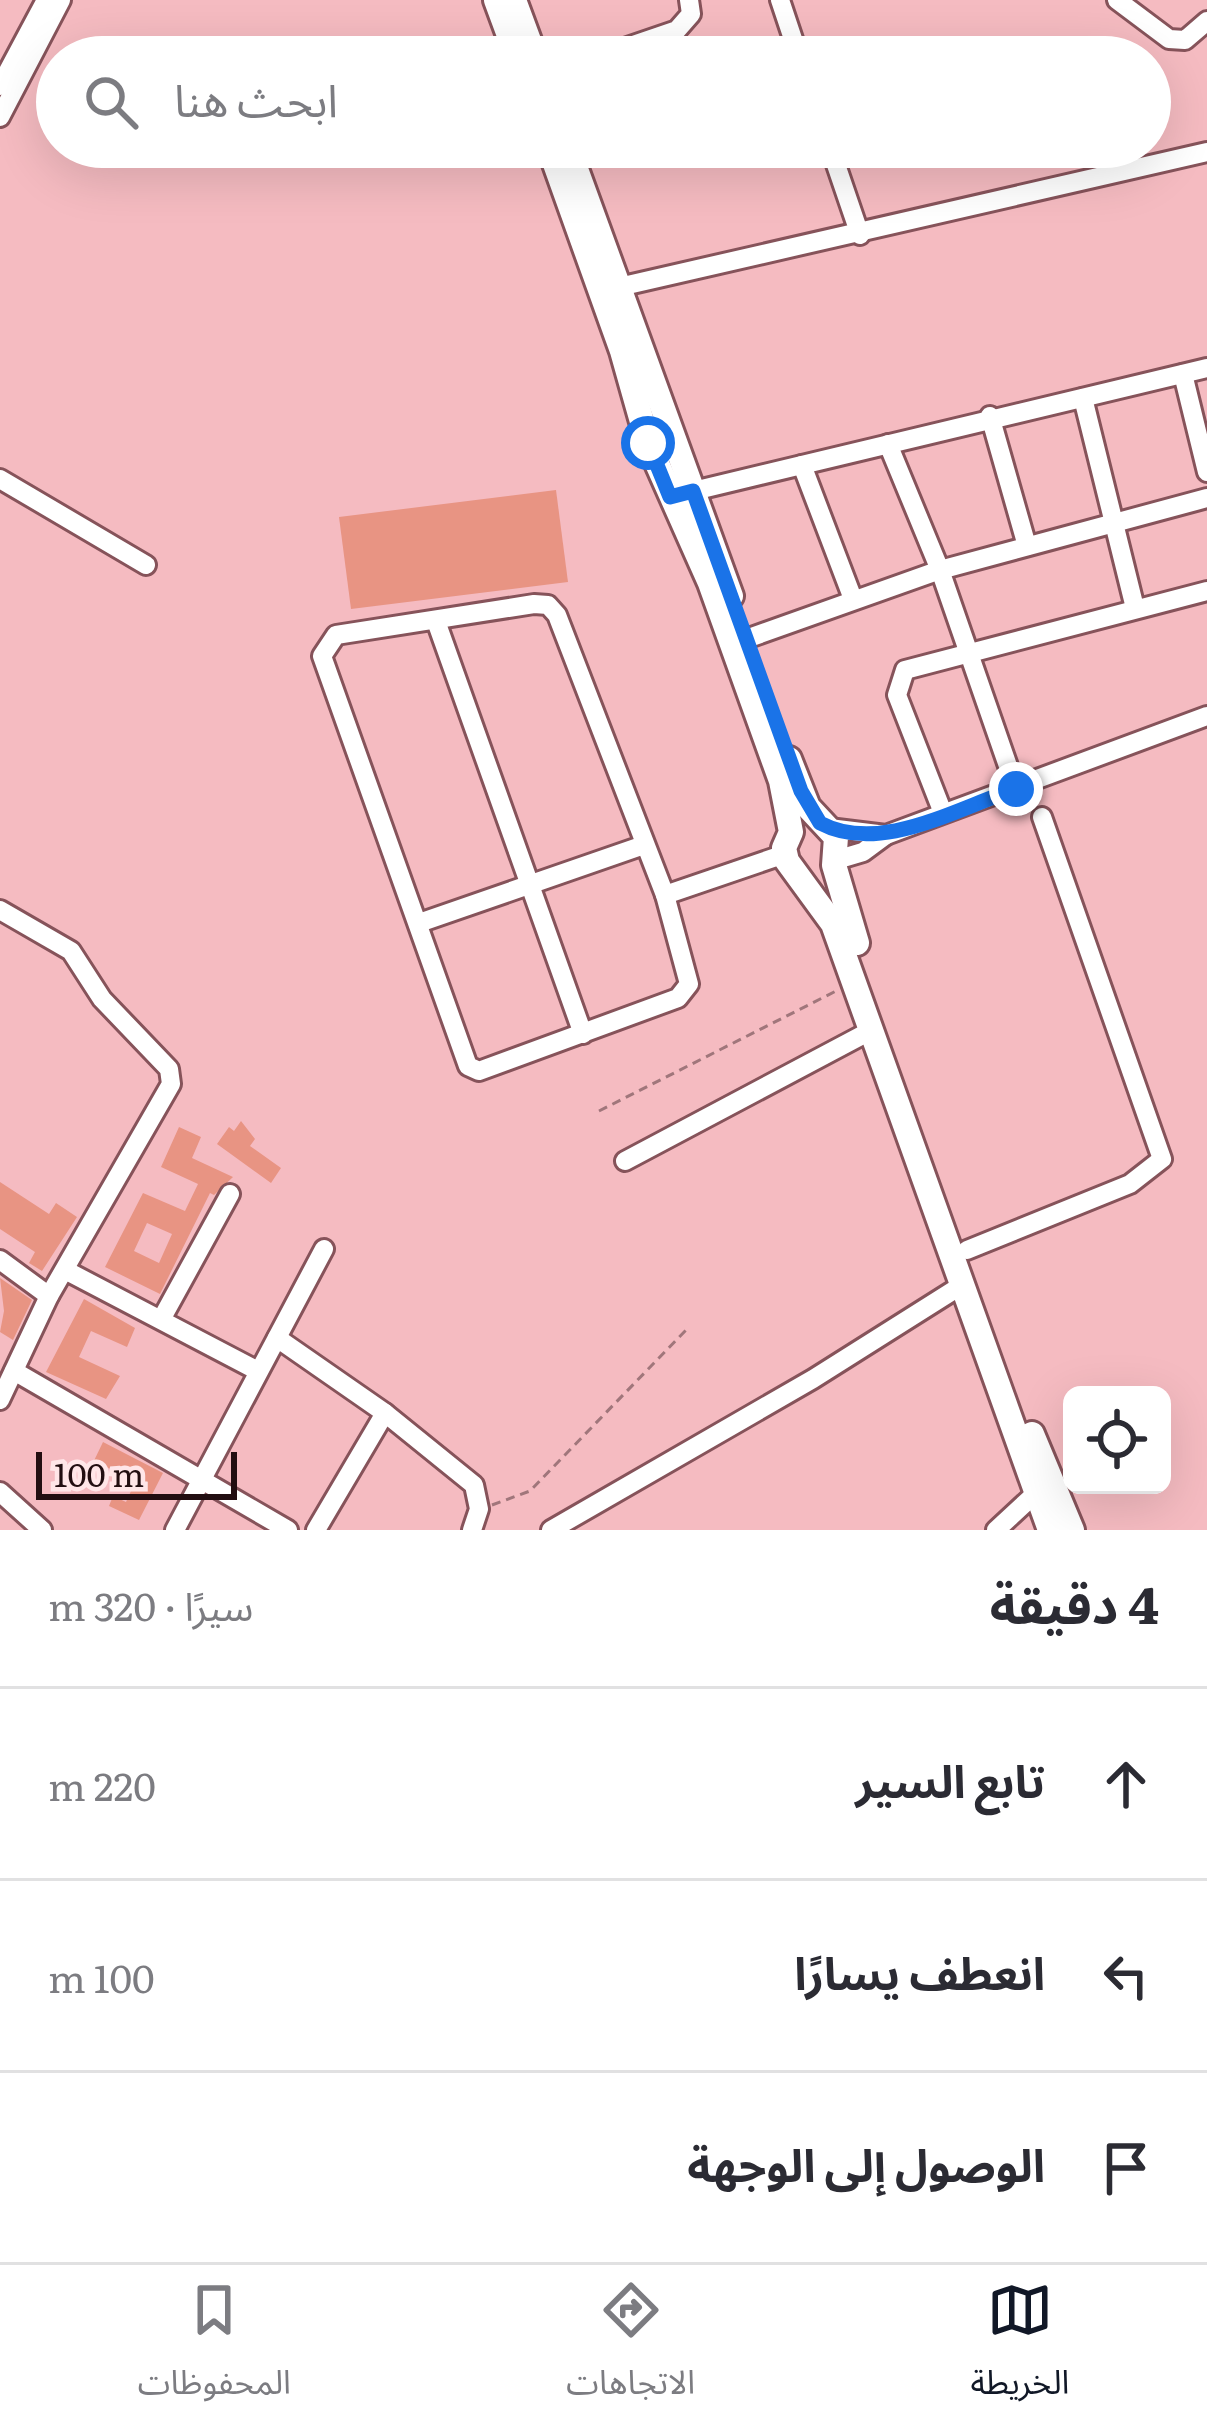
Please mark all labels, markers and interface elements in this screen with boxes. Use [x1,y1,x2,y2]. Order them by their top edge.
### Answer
search box [36,36,1171,168]
text: ابحث هنا [174,64,338,131]
icon: search [78,69,144,135]
route start [621,416,675,470]
route end [989,762,1043,816]
map controls [1063,1386,1171,1494]
button: locate [1063,1386,1171,1494]
scale bar [36,1446,237,1499]
text: 100 m [54,1448,144,1497]
text: 4 دقيقة [990,1564,1159,1640]
text: سيرًا · 320 m [48,1575,253,1633]
text: تابع السير [855,1745,1045,1812]
icon: ahead [1093,1751,1159,1817]
text: 220 m [48,1755,156,1813]
text: انعطف يسارًا [794,1937,1045,2004]
icon: left [1093,1943,1159,2009]
text: 100 m [48,1947,155,2005]
text: الوصول إلى الوجهة [687,2129,1045,2196]
icon: arrive [1093,2135,1159,2201]
tab: المحفوظات [138,2277,291,2418]
tab: الاتجاهات [566,2277,695,2418]
tab: الخريطة [970,2277,1069,2418]

